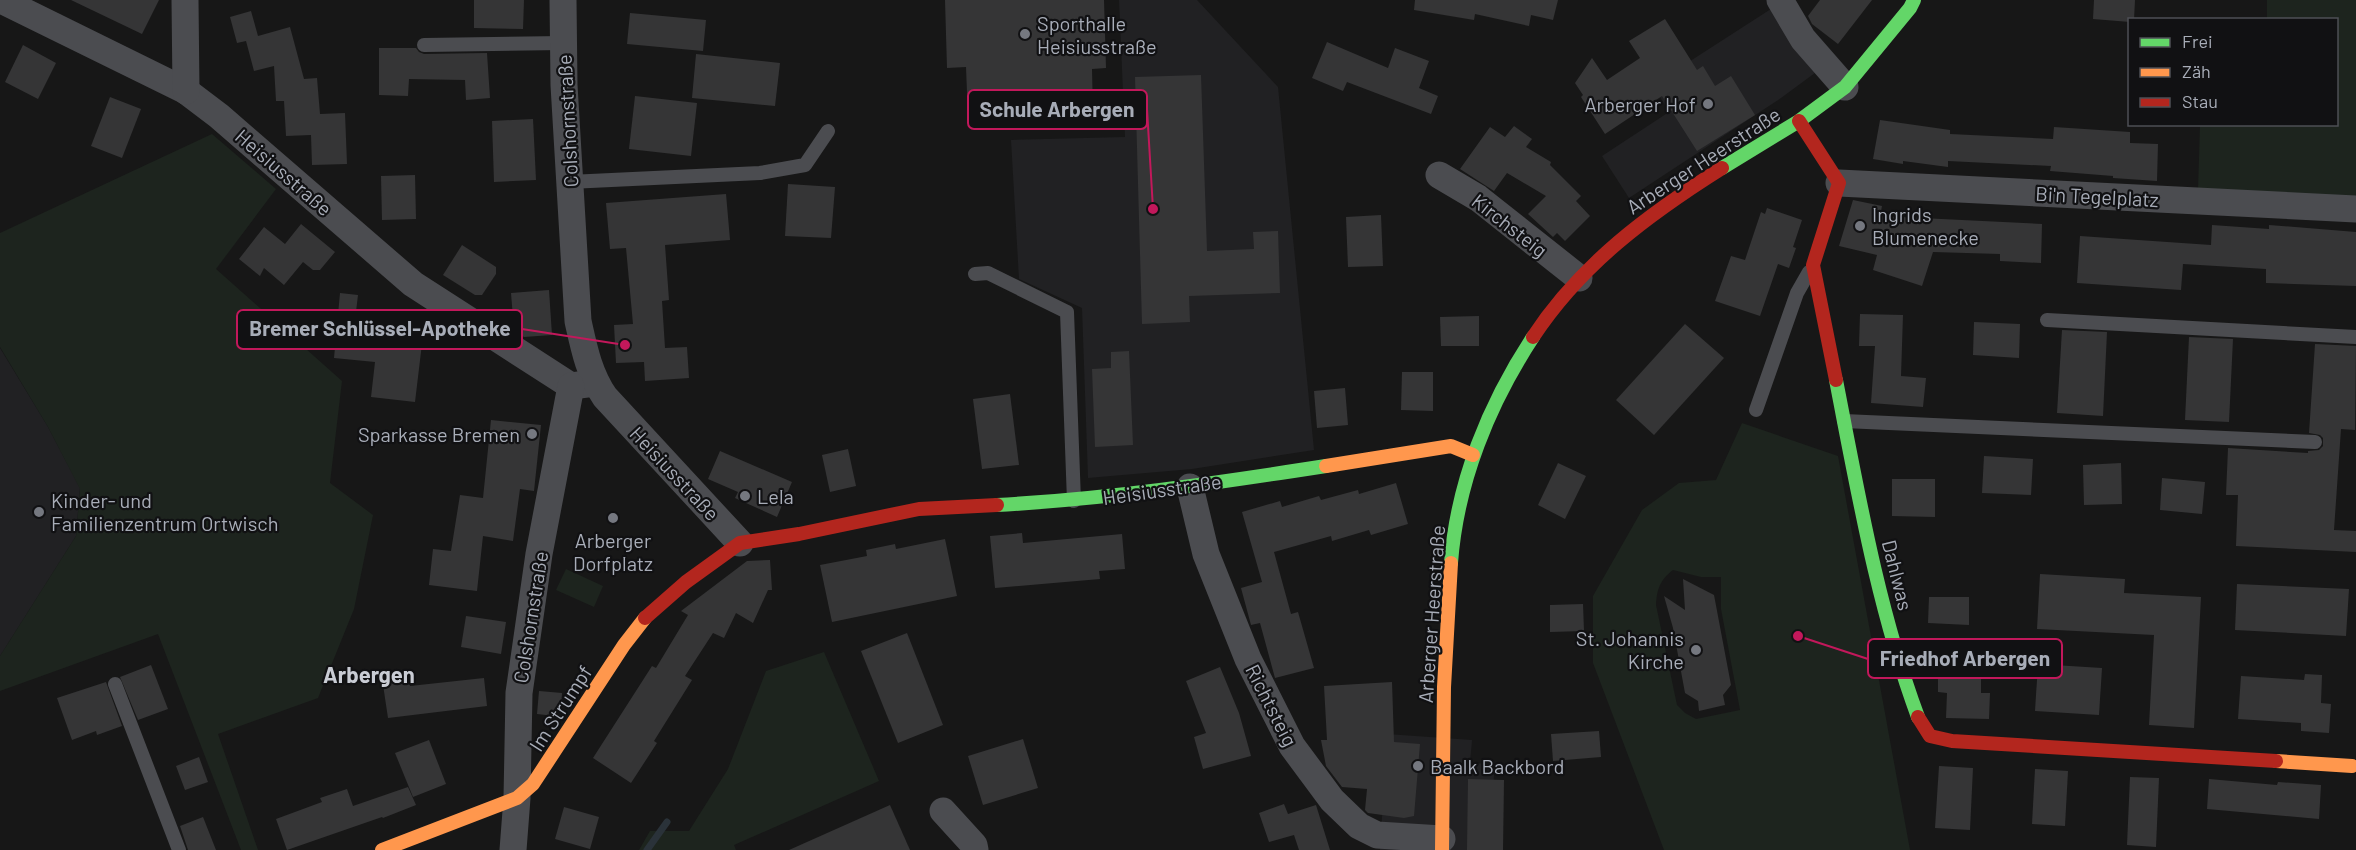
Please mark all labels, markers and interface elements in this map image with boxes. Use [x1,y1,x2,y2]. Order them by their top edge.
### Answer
place label: Sporthalle Heisiusstraße [1037,11,1157,58]
legend [2128,18,2338,126]
marker: Sporthalle Heisiusstraße [1018,27,1032,41]
text: Frei [2182,30,2213,52]
street label: Colshornstraße [552,54,582,188]
text: Zäh [2182,60,2211,82]
callout: Schule Arbergen [968,90,1147,129]
text: Stau [2182,90,2218,112]
place label: Arberger Hof [1584,92,1696,116]
text: Schule Arbergen [979,96,1135,121]
marker: Arberger Hof [1701,97,1715,111]
street label: Arberger Heerstraße [1622,101,1784,219]
street label: Heisiusstraße [231,124,337,220]
street label: Bi'n Tegelplatz [2035,181,2159,211]
street label: Kirchsteig [1468,188,1552,262]
place label: Ingrids Blumenecke [1872,202,1979,249]
marker: Ingrids Blumenecke [1853,219,1867,233]
callout: Bremer Schlüssel-Apotheke [237,310,522,349]
text: Bremer Schlüssel-Apotheke [249,315,511,340]
street label: Heisiusstraße [625,421,725,525]
place label: Sparkasse Bremen [358,422,520,446]
marker: Sparkasse Bremen [525,427,539,441]
street label: Heisiusstraße [1101,469,1223,509]
place label: Lela [757,484,794,508]
place label: Kinder- und Familienzentrum Ortwisch [51,488,278,535]
marker: Lela [738,489,752,503]
marker: Kinder- und Familienzentrum Ortwisch [32,505,46,519]
marker: Arberger Dorfplatz [606,511,620,525]
street label: Arberger Heerstraße [1413,524,1449,704]
place label: Arberger Dorfplatz [573,528,653,575]
street label: Dahlwas [1878,537,1918,613]
street label: Colshornstraße [508,549,552,685]
place label: St. Johannis Kirche [1576,626,1684,673]
callout: Friedhof Arbergen [1868,639,2062,678]
marker: St. Johannis Kirche [1689,643,1703,657]
text: Friedhof Arbergen [1880,645,2050,670]
street label: Richtsteig [1241,660,1303,750]
district label: Arbergen [323,661,415,687]
street label: Im Strumpf [523,661,597,755]
place label: Baalk Backbord [1430,754,1564,778]
marker: Baalk Backbord [1411,759,1425,773]

